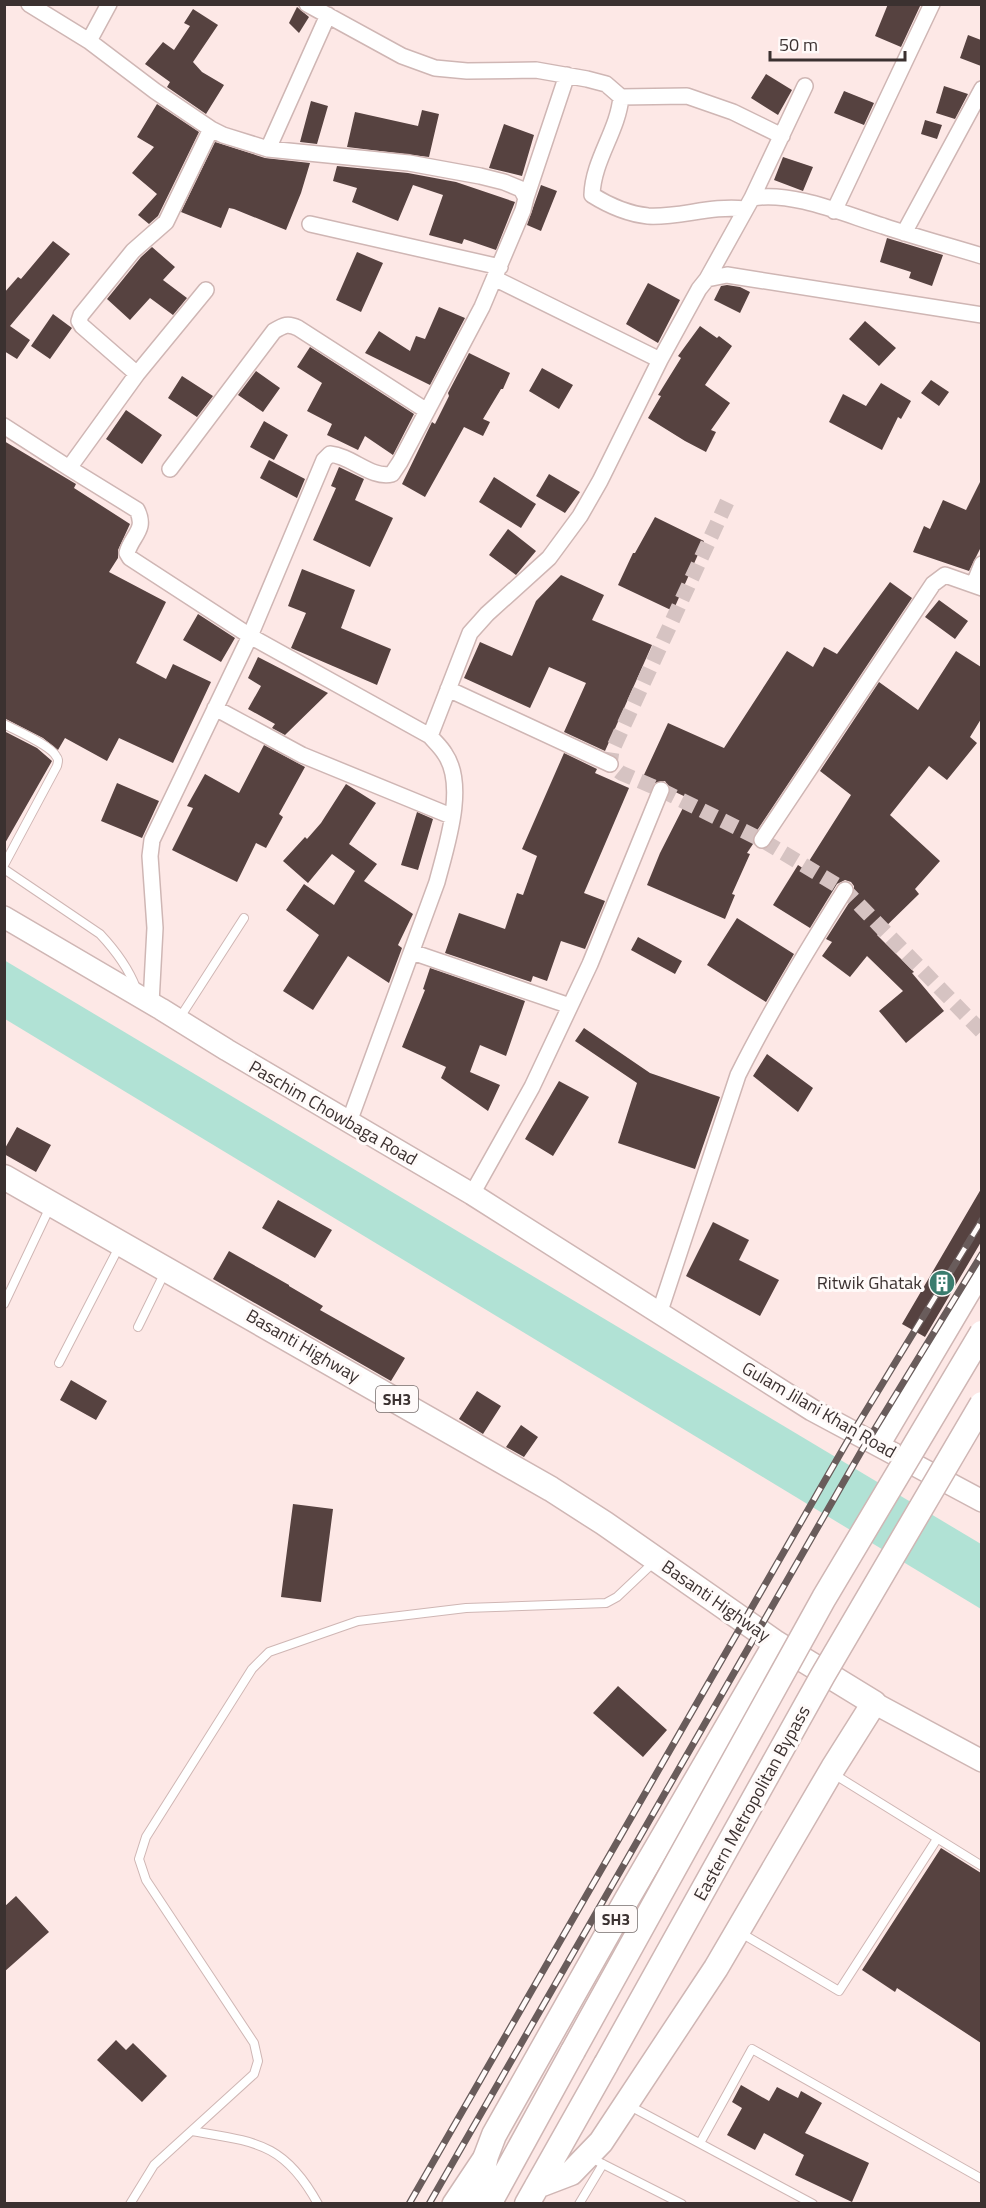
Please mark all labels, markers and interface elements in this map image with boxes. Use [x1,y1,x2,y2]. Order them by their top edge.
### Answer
scale bar [770,24,905,62]
text: 50 m [779,31,818,58]
street label: Paschim Chowbaga Road [244,1053,423,1172]
building icon: Ritwik Ghatak [927,1268,957,1298]
place label: Ritwik Ghatak [817,1269,922,1296]
street label: Basanti Highway [241,1302,365,1389]
street label: Gulam Jilani Khan Road [737,1354,901,1465]
road number: SH3 [376,1386,418,1412]
street label: Basanti Highway [656,1553,776,1648]
street label: Eastern Metropolitan Bypass [687,1700,817,1905]
road number: SH3 [595,1906,637,1932]

